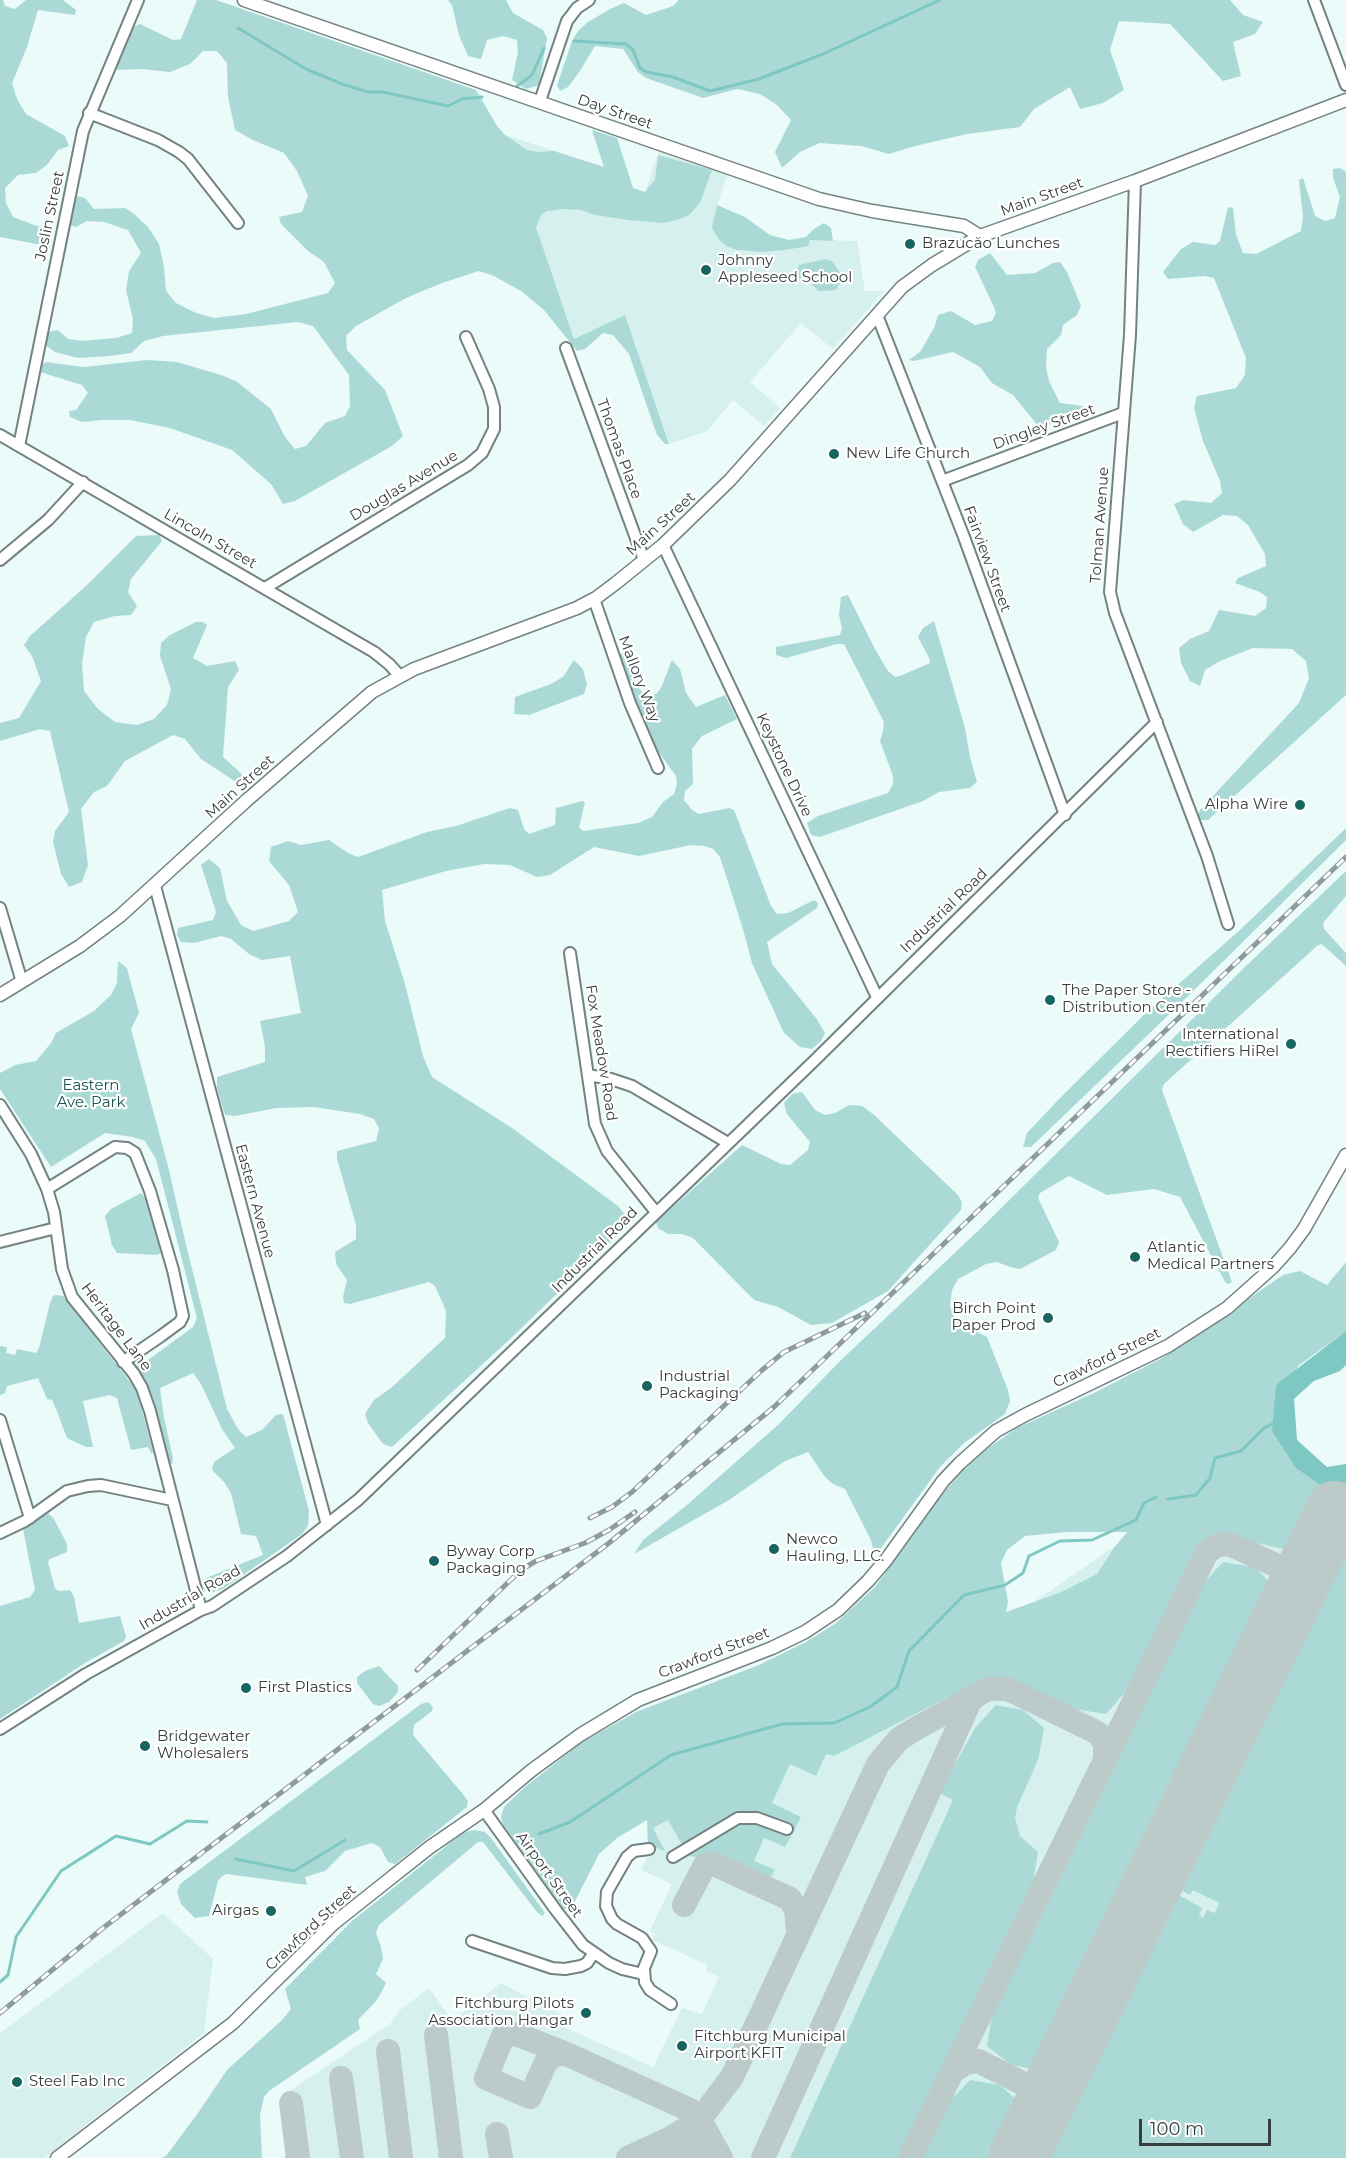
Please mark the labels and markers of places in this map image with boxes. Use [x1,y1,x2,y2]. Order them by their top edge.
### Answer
place label: Brazucăo Lunches [922,235,1060,253]
marker: Brazucăo Lunches [903,237,917,251]
place label: Johnny Appleseed School [718,252,852,287]
marker: Johnny Appleseed School [699,263,713,277]
place label: New Life Church [846,445,970,463]
marker: New Life Church [827,447,841,461]
place label: Alpha Wire [1205,796,1288,814]
marker: Alpha Wire [1293,798,1307,812]
place label: The Paper Store - Distribution Center [1062,982,1206,1017]
marker: The Paper Store - Distribution Center [1043,993,1057,1007]
place label: International Rectifiers HiRel [1165,1026,1279,1061]
marker: International Rectifiers HiRel [1284,1037,1298,1051]
place label: Atlantic Medical Partners [1147,1239,1274,1274]
marker: Atlantic Medical Partners [1128,1250,1142,1264]
place label: Birch Point Paper Prod [952,1300,1036,1335]
marker: Birch Point Paper Prod [1041,1311,1055,1325]
place label: Industrial Packaging [659,1368,739,1403]
marker: Industrial Packaging [640,1379,654,1393]
place label: Newco Hauling, LLC. [786,1531,884,1566]
marker: Newco Hauling, LLC. [767,1542,781,1556]
place label: Byway Corp Packaging [446,1543,535,1578]
marker: Byway Corp Packaging [427,1554,441,1568]
place label: First Plastics [258,1679,352,1697]
marker: First Plastics [239,1681,253,1695]
place label: Bridgewater Wholesalers [157,1728,250,1763]
marker: Bridgewater Wholesalers [138,1739,152,1753]
place label: Airgas [212,1902,259,1920]
marker: Airgas [264,1904,278,1918]
place label: Fitchburg Pilots Association Hangar [428,1995,574,2030]
marker: Fitchburg Pilots Association Hangar [579,2006,593,2020]
place label: Fitchburg Municipal Airport KFIT [694,2028,846,2063]
marker: Fitchburg Municipal Airport KFIT [675,2039,689,2053]
place label: Steel Fab Inc [29,2073,125,2091]
marker: Steel Fab Inc [10,2075,24,2089]

